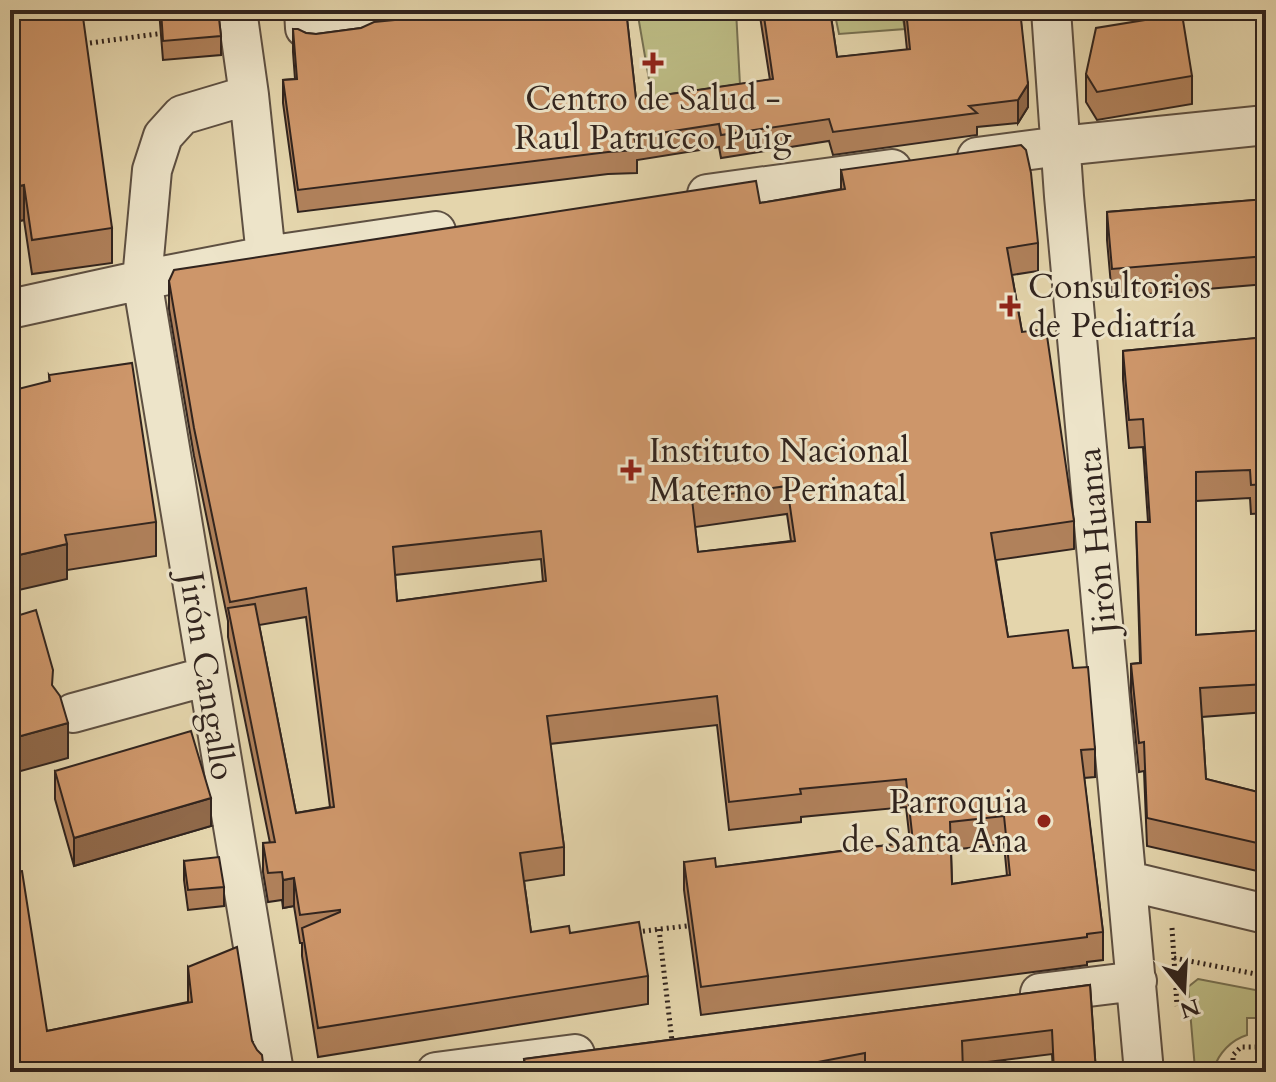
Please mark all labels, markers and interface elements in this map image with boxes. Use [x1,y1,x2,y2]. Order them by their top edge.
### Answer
marker: Centro de Salud - Raul Patrucco Puig [642,52,664,74]
place label: Centro de Salud - Raul Patrucco Puig [514,76,792,161]
place label: Consultorios de Pediatría [1028,264,1211,349]
marker: Consultorios de Pediatría [999,295,1021,317]
place label: Instituto Nacional Materno Perinatal [649,428,909,513]
street label: Jirón Huanta [1066,446,1128,641]
marker: Instituto Nacional Materno Perinatal [620,459,642,481]
street label: Jirón Cangallo [167,564,246,783]
place label: Parroquia de Santa Ana [842,779,1028,864]
marker: Parroquia de Santa Ana [1035,812,1053,830]
north arrow [1144,950,1224,1030]
text: N [1176,991,1204,1025]

